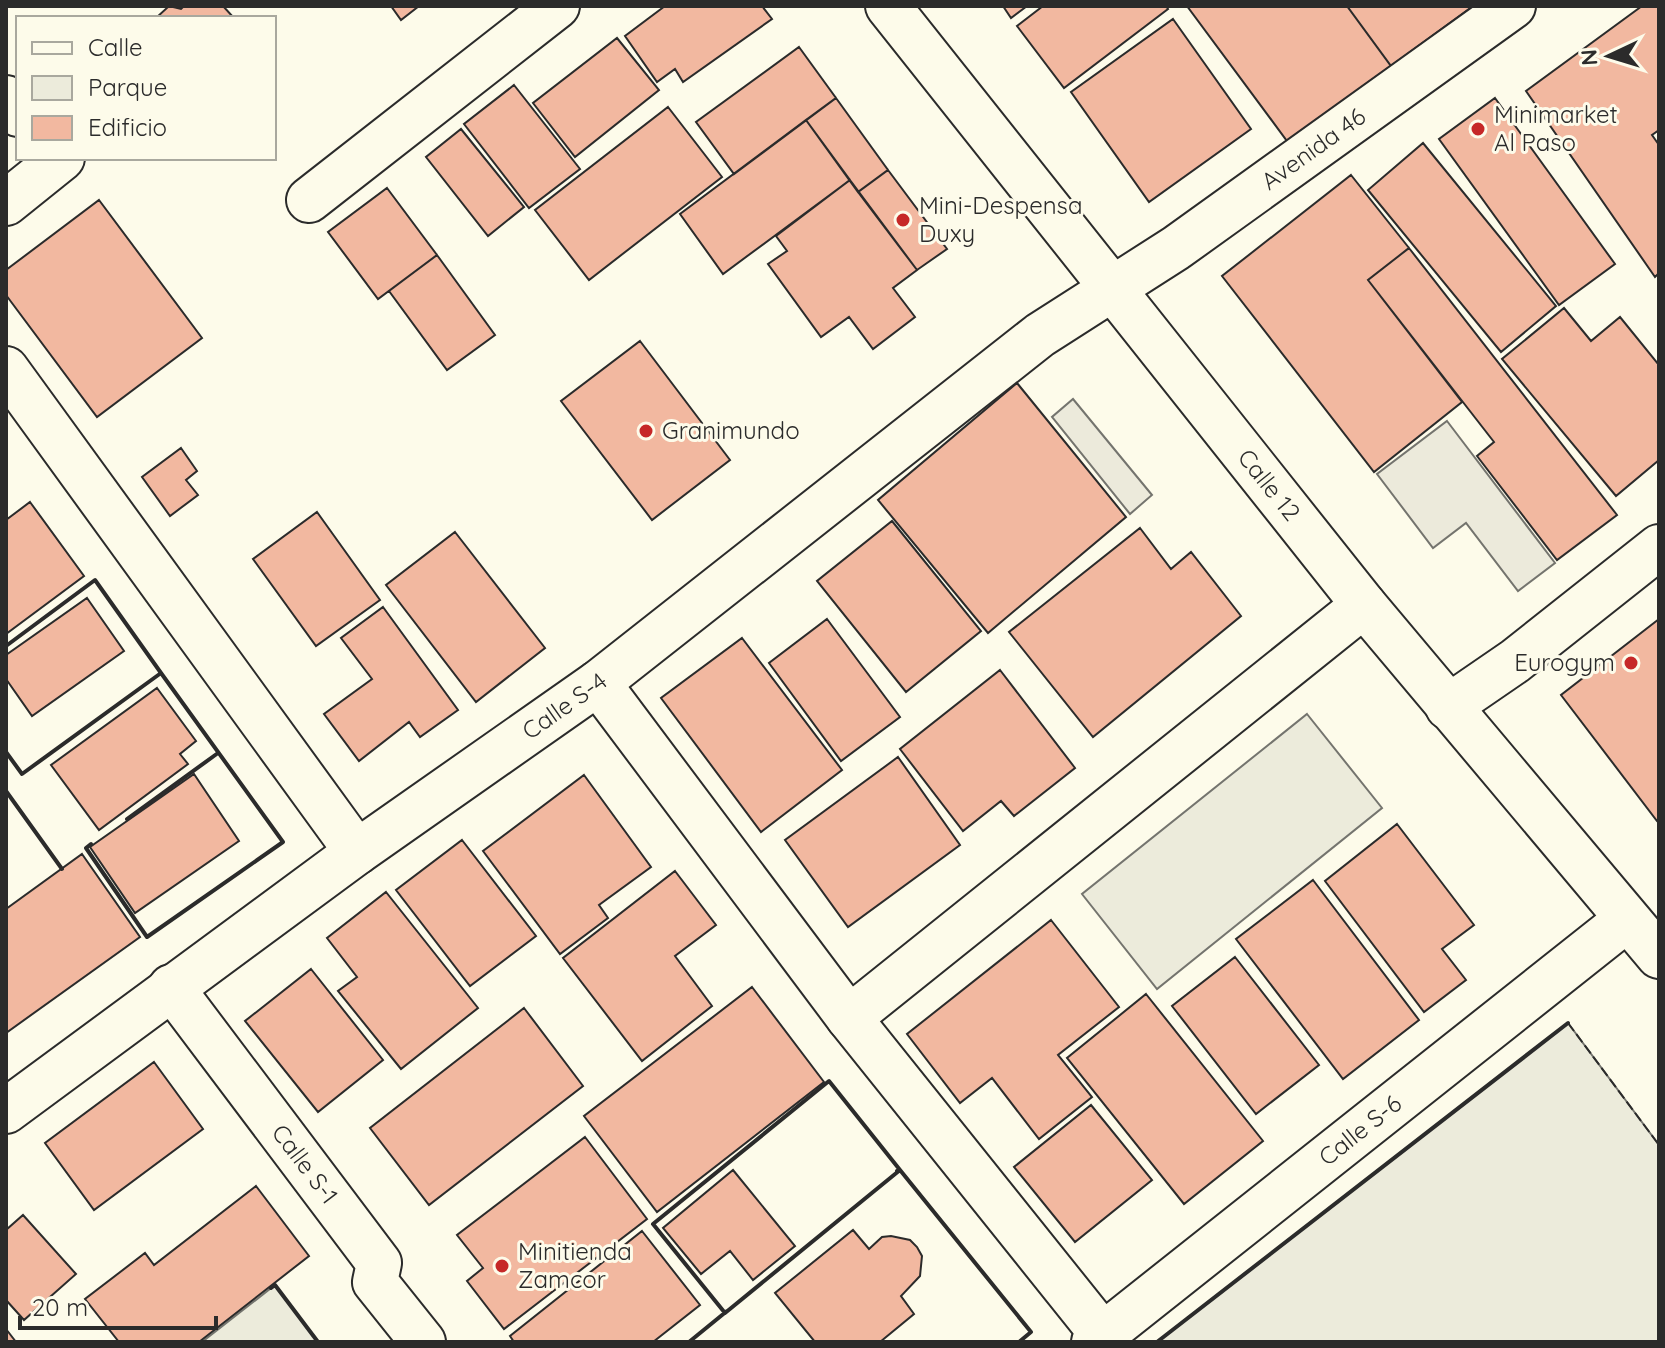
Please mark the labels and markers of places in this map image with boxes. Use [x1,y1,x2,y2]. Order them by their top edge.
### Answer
place label: Minimarket Al Paso [1494,99,1618,157]
marker: Minimarket Al Paso [1469,120,1487,138]
place label: Mini-Despensa Duxy [919,190,1083,248]
marker: Mini-Despensa Duxy [894,211,912,229]
place label: Granimundo [662,415,800,445]
marker: Granimundo [637,422,655,440]
place label: Eurogym [1514,647,1615,677]
marker: Eurogym [1622,654,1640,672]
place label: Minitienda Zamcor [518,1236,632,1294]
marker: Minitienda Zamcor [493,1257,511,1275]

